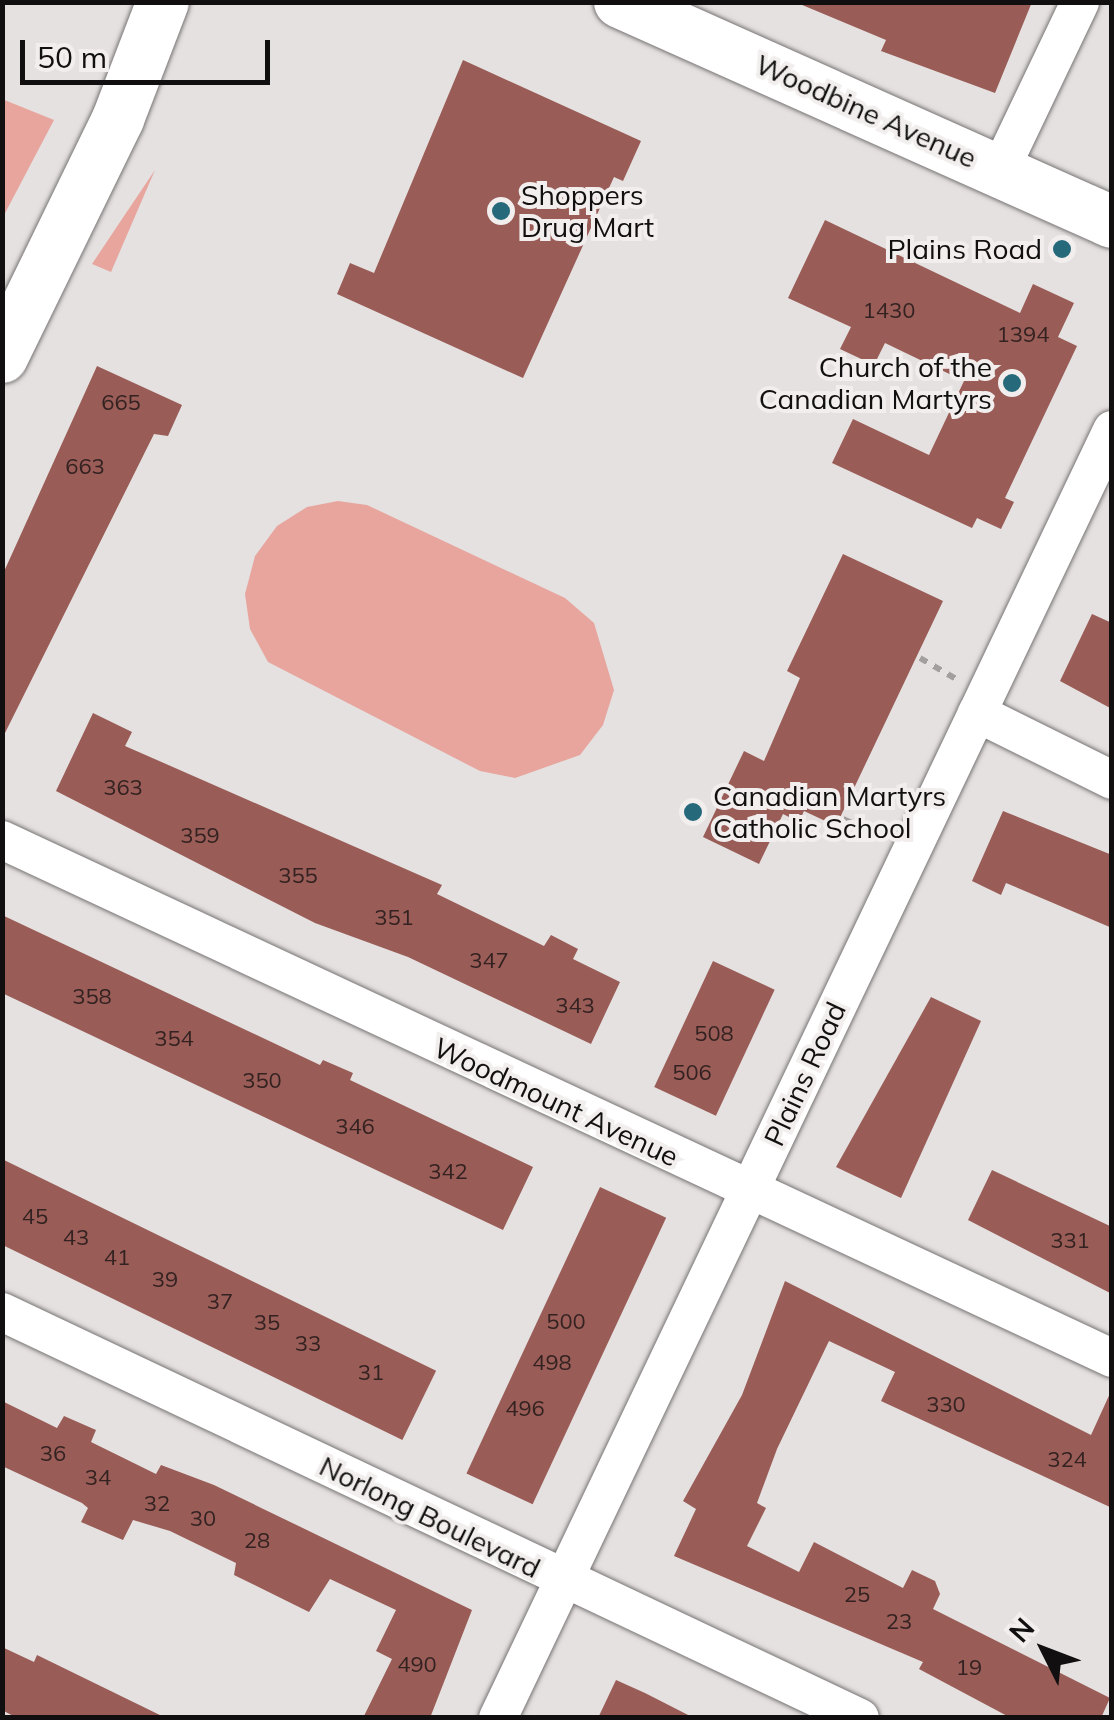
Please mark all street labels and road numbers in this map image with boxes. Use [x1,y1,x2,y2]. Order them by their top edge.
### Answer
street label: Woodbine Avenue [750,47,982,175]
street label: Plains Road [757,997,853,1151]
street label: Woodmount Avenue [428,1031,684,1173]
street label: Norlong Boulevard [314,1449,546,1585]

